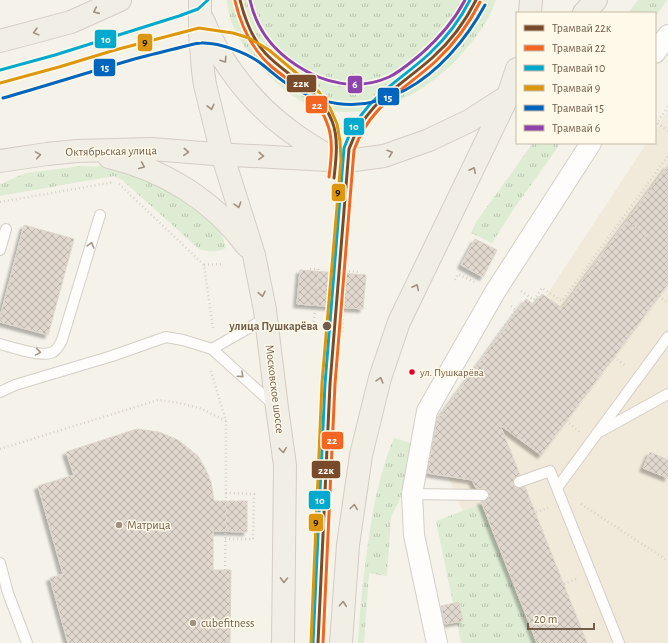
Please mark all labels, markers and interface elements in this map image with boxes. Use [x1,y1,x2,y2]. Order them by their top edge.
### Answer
one-way arrow [92,6,100,14]
legend [516,12,656,144]
text: Трамвай 22к [552,22,612,34]
one-way arrow [32,27,39,35]
line badge: 10 [94,29,117,49]
line badge: 9 [137,33,153,52]
text: 10 [101,34,111,45]
text: 9 [142,37,148,48]
text: Трамвай 22 [552,42,606,54]
one-way arrow [219,56,227,63]
line badge: 15 [93,58,116,77]
text: 15 [101,62,110,73]
text: Трамвай 10 [552,62,605,74]
line badge: 22к [286,74,317,93]
line badge: 6 [347,75,363,94]
text: 22к [293,78,309,89]
text: 6 [352,79,358,90]
text: Трамвай 9 [552,82,601,94]
line badge: 15 [377,87,400,106]
text: 15 [384,92,393,103]
line badge: 22 [305,95,328,114]
text: 22 [312,100,322,111]
text: Трамвай 15 [552,102,604,114]
one-way arrow [206,104,214,110]
line badge: 10 [343,117,365,136]
text: 10 [349,121,359,132]
text: Трамвай 6 [552,122,601,134]
street label: Октябрьская улица [65,144,158,159]
one-way arrow [183,148,189,157]
one-way arrow [387,150,394,158]
one-way arrow [35,151,41,160]
one-way arrow [258,152,264,161]
one-way arrow [138,162,145,170]
one-way arrow [468,166,475,174]
line badge: 9 [331,183,346,202]
text: 9 [335,187,341,198]
one-way arrow [233,201,242,208]
one-way arrow [86,242,95,249]
one-way arrow [411,284,419,291]
one-way arrow [257,291,265,297]
place label: улица Пушкарёва [228,320,318,333]
marker: улица Пушкарёва [321,320,333,332]
street label: Московское шоссе [264,344,286,434]
one-way arrow [35,348,41,356]
marker: ул. Пушкарёва [407,367,417,377]
place label: ул. Пушкарёва [419,367,484,378]
one-way arrow [236,370,244,378]
one-way arrow [375,376,384,383]
line badge: 22 [321,431,344,450]
text: 22 [327,435,337,446]
one-way arrow [278,447,287,453]
line badge: 22к [311,460,341,479]
text: 22к [318,465,334,476]
line badge: 10 [308,490,331,510]
text: 10 [315,495,325,506]
one-way arrow [349,504,358,510]
line badge: 9 [308,513,324,532]
text: 9 [313,517,319,528]
place label: Матрица [127,519,171,531]
marker: Матрица [114,520,124,530]
one-way arrow [280,577,288,583]
one-way arrow [338,601,347,607]
scale bar [528,605,594,631]
text: 20 m [534,613,557,625]
place label: cubefitness [201,617,255,629]
marker: cubefitness [188,618,198,628]

